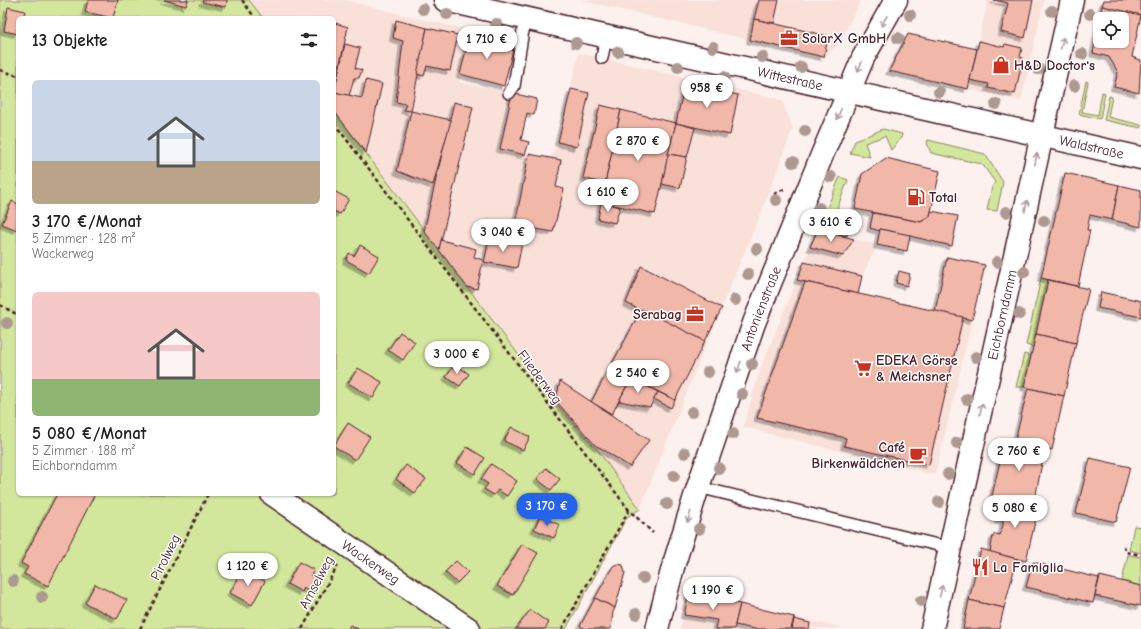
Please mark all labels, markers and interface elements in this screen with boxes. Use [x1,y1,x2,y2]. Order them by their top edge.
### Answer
map controls [1093,12,1129,48]
button: locate [1093,12,1129,48]
one-way arrow [880,14,888,26]
pin: 1 710 € [450,26,524,60]
office icon: SolarX GmbH [779,28,799,48]
icon: filters [298,29,320,51]
place label: SolarX GmbH [802,30,886,47]
text: 13 Objekte [32,31,107,50]
text: 1 710 € [466,31,508,46]
one-way arrow [1059,37,1067,50]
shop icon: H&D Doctor's [991,55,1011,75]
place label: H&D Doctor's [1014,57,1095,74]
one-way arrow [856,60,863,72]
street label: Wittestraße [756,63,825,95]
pin: 958 € [679,75,735,109]
text: 958 € [690,80,724,95]
icon: home [140,106,212,178]
one-way arrow [835,107,843,119]
pin: 2 870 € [601,128,675,162]
street label: Waldstraße [1058,132,1125,163]
text: 2 870 € [616,133,660,148]
one-way arrow [1032,153,1040,166]
pin: 1 610 € [571,179,645,213]
text: 1 610 € [587,184,629,199]
fuel station icon: Total [906,187,926,207]
place label: Total [929,189,957,206]
one-way arrow [1023,200,1031,213]
pin: 3 610 € [794,209,868,243]
text: 3 170 €/Monat [32,212,142,231]
text: 3 610 € [809,214,853,229]
pin: 3 040 € [466,219,540,253]
text: 3 040 € [480,224,526,239]
text: 5 Zimmer · 128 m² [32,231,135,246]
text: Wackerweg [32,246,94,261]
street label: Antonienstraße [737,264,785,353]
street label: Eichborndamm [984,268,1021,362]
office icon: Serabag [685,304,705,324]
place label: Serabag [633,306,682,323]
icon: home [140,318,212,390]
pin: 3 000 € [420,341,494,375]
text: 3 000 € [434,346,480,361]
street label: Fliederweg [514,347,566,408]
place label: EDEKA Görse & Meichsner [876,352,958,385]
supermarket icon: EDEKA Görse & Meichsner [853,358,873,378]
pin: 2 540 € [601,360,675,394]
one-way arrow [735,360,742,373]
text: 2 540 € [615,365,661,380]
one-way arrow [978,403,986,416]
text: 5 080 €/Monat [32,424,146,443]
pin: 2 760 € [982,438,1056,472]
place label: Café Birkenwäldchen [811,439,905,472]
text: 5 Zimmer · 188 m² [32,443,135,458]
text: 2 760 € [997,443,1041,458]
cafe icon: Café Birkenwäldchen [908,445,928,465]
text: Eichborndamm [32,458,117,473]
pin: 3 170 € [510,493,584,527]
pin: 5 080 € [978,495,1052,529]
text: 3 170 € [525,498,569,513]
text: 5 080 € [992,500,1038,515]
one-way arrow [685,510,692,523]
street label: Pirolweg [147,531,184,583]
street label: Wackerweg [338,536,403,588]
pin: 1 120 € [211,553,285,587]
street label: Amselweg [295,553,338,612]
restaurant icon: La Famiglia [970,557,990,577]
text: 1 120 € [227,558,269,573]
place label: La Famiglia [993,559,1064,576]
pin: 1 190 € [676,577,750,611]
text: 1 190 € [692,582,734,597]
one-way arrow [937,585,945,598]

